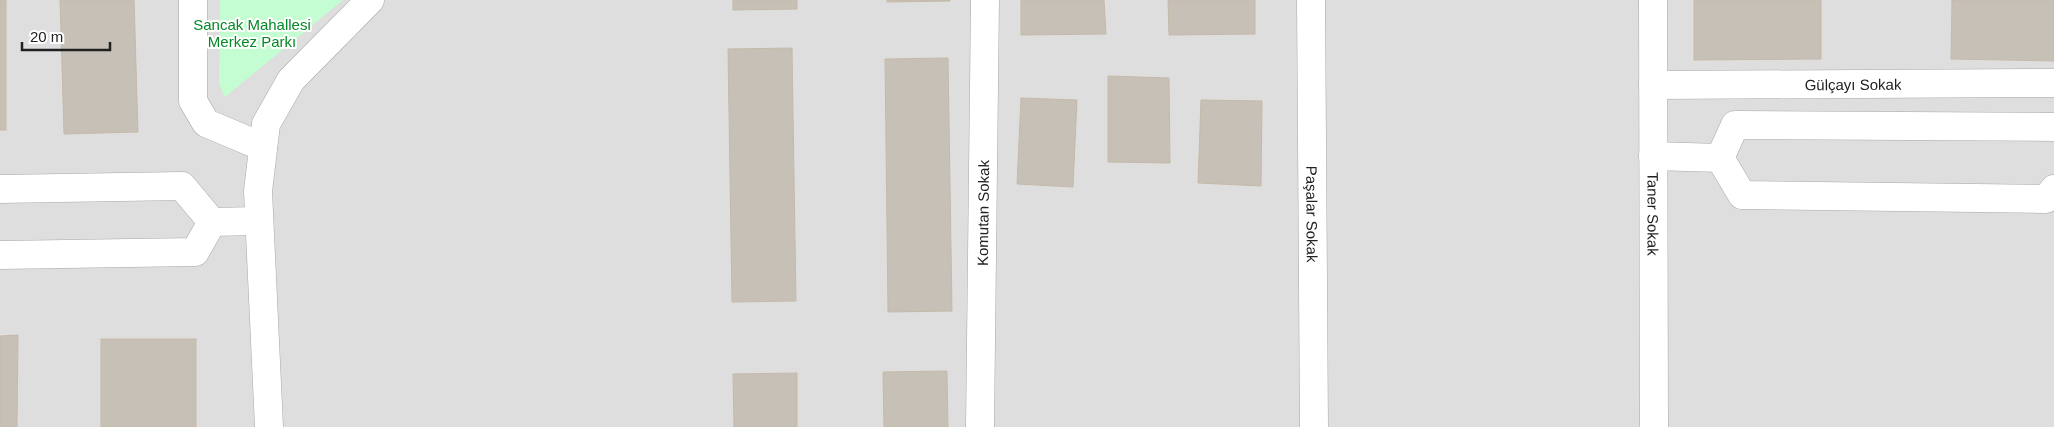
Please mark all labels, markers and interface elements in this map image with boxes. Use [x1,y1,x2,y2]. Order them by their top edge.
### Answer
park label: Sancak Mahallesi Merkez Parkı [193,16,311,50]
scale bar [22,20,110,52]
text: 20 m [30,28,63,45]
street label: Gülçayı Sokak [1805,75,1902,93]
street label: Komutan Sokak [973,159,992,266]
street label: Paşalar Sokak [1304,166,1321,263]
street label: Taner Sokak [1645,172,1662,256]

